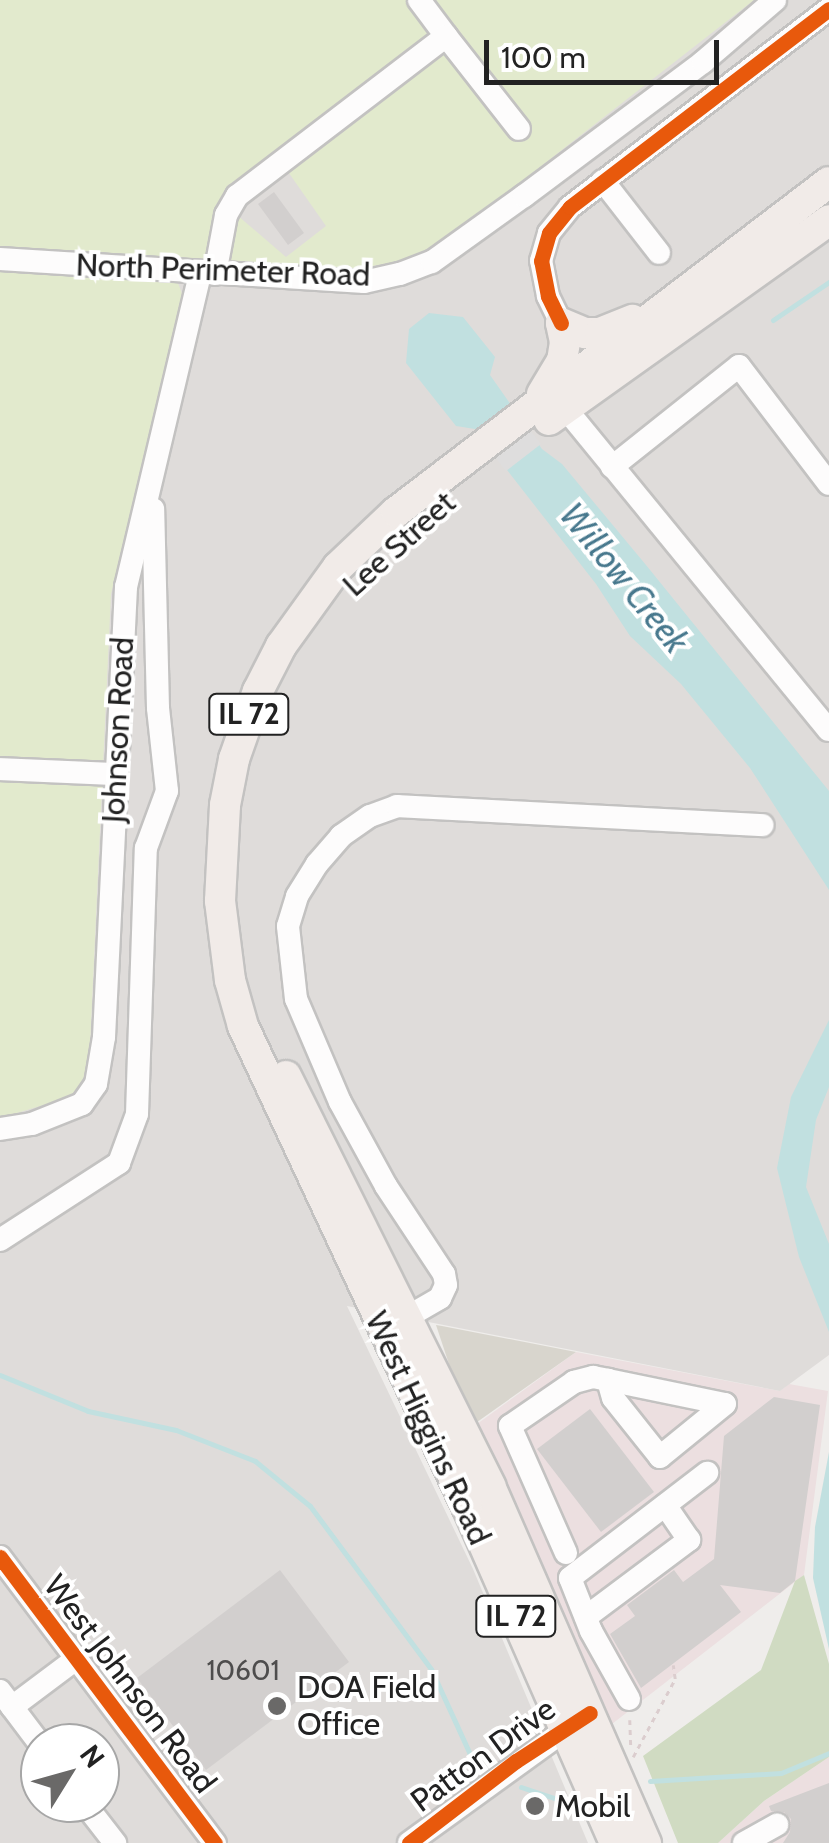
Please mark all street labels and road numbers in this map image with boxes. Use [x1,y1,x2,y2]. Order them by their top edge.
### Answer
street label: North Perimeter Road [75,246,371,294]
street label: Lee Street [335,484,463,604]
street label: Johnson Road [94,636,142,824]
road number: IL 72 [206,689,292,739]
street label: West Higgins Road [357,1305,499,1551]
street label: West Johnson Road [36,1568,224,1800]
road number: IL 72 [474,1591,558,1641]
street label: Patton Drive [403,1690,563,1820]

